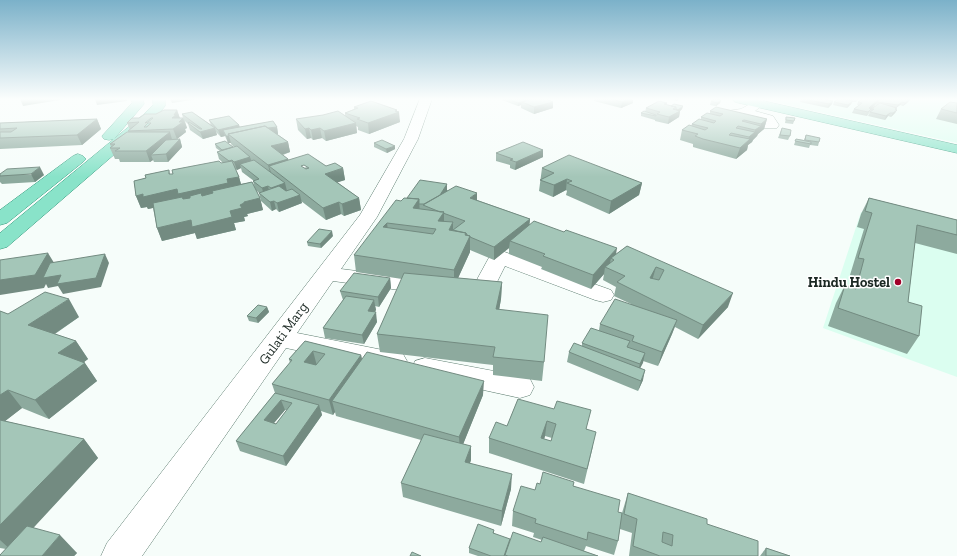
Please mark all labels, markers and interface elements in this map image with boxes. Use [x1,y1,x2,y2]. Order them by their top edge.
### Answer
place label: Hindu Hostel [808,274,890,291]
marker: Hindu Hostel [893,277,903,287]
street label: Gulati Marg [255,299,312,368]

